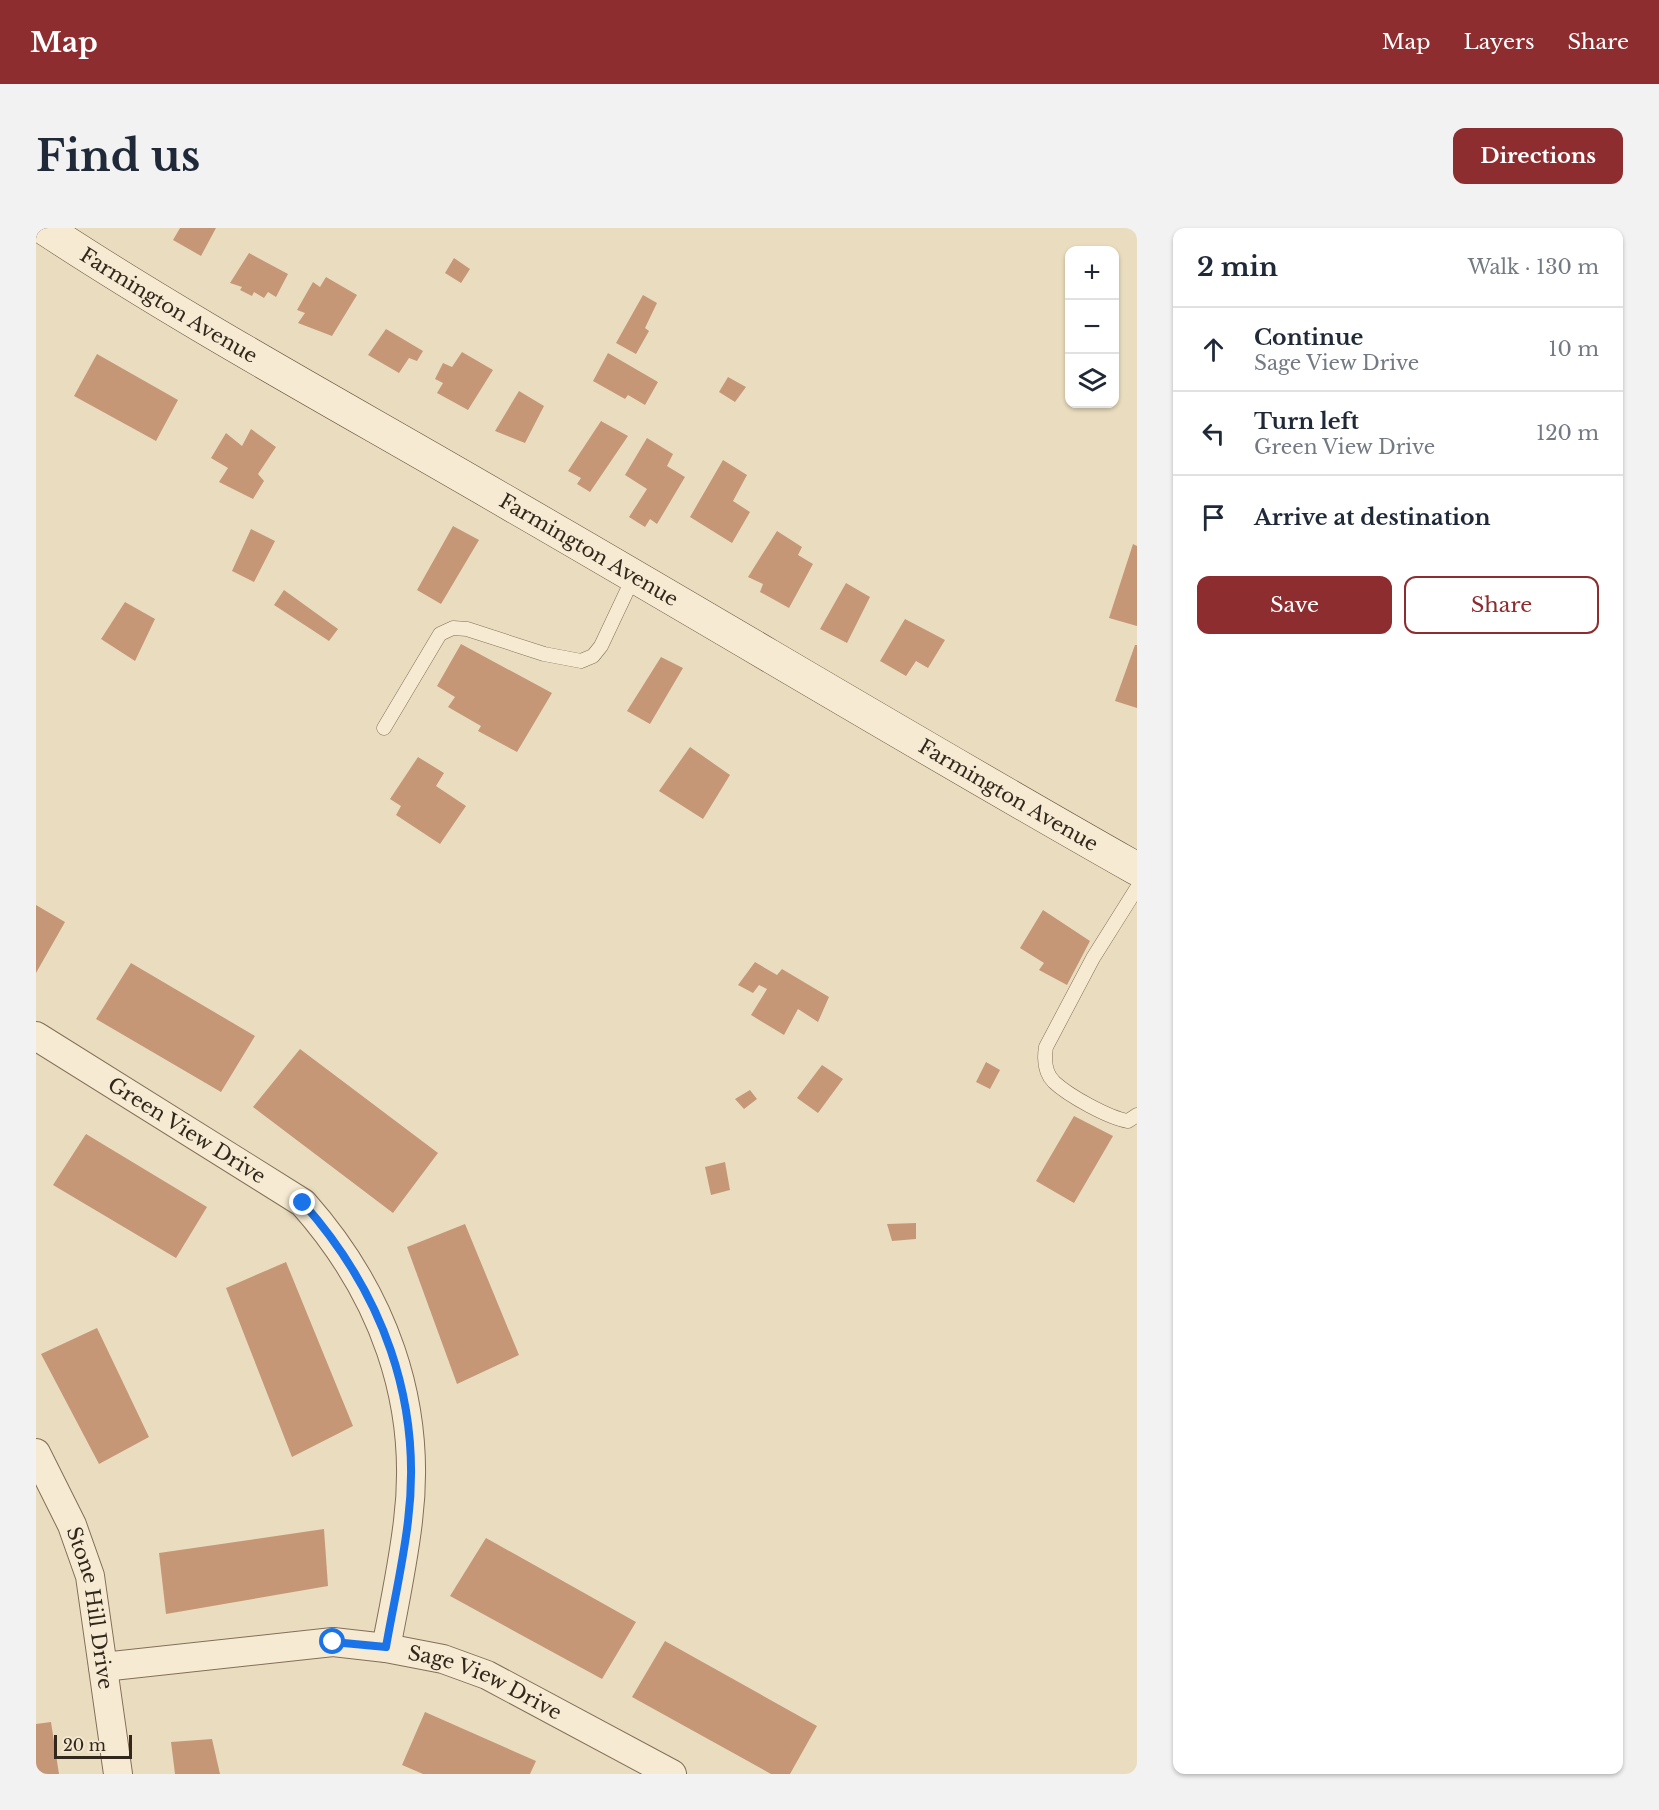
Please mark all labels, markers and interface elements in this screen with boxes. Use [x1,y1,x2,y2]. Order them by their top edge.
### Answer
text: Map [30,25,98,60]
text: Map [1382,29,1431,55]
text: Layers [1464,29,1535,55]
text: Share [1568,29,1629,55]
button: Directions [1453,128,1623,184]
text: Find us [36,130,200,182]
street label: Farmington Avenue [76,243,262,368]
map controls [1065,246,1119,408]
button: + [1065,246,1119,300]
text: 2 min [1197,251,1278,283]
text: Walk · 130 m [1468,255,1599,279]
button: − [1065,300,1119,354]
text: Continue [1254,324,1363,351]
icon: ahead [1197,333,1230,366]
text: 10 m [1549,337,1599,361]
text: Sage View Drive [1254,351,1419,375]
button: layers [1065,354,1119,408]
text: Turn left [1254,408,1359,435]
icon: left [1197,417,1230,450]
text: 120 m [1536,421,1599,445]
text: Green View Drive [1254,435,1435,459]
street label: Farmington Avenue [495,489,683,611]
icon: arrive [1197,501,1230,534]
text: Arrive at destination [1254,504,1491,531]
button: Save [1197,576,1392,634]
button: Share [1404,576,1599,634]
street label: Farmington Avenue [915,734,1102,856]
street label: Green View Drive [104,1072,270,1189]
route end [289,1189,315,1215]
street label: Stone Hill Drive [62,1523,118,1691]
route start [319,1628,345,1654]
street label: Sage View Drive [406,1641,566,1725]
scale bar [54,1732,132,1760]
text: 20 m [63,1735,106,1755]

